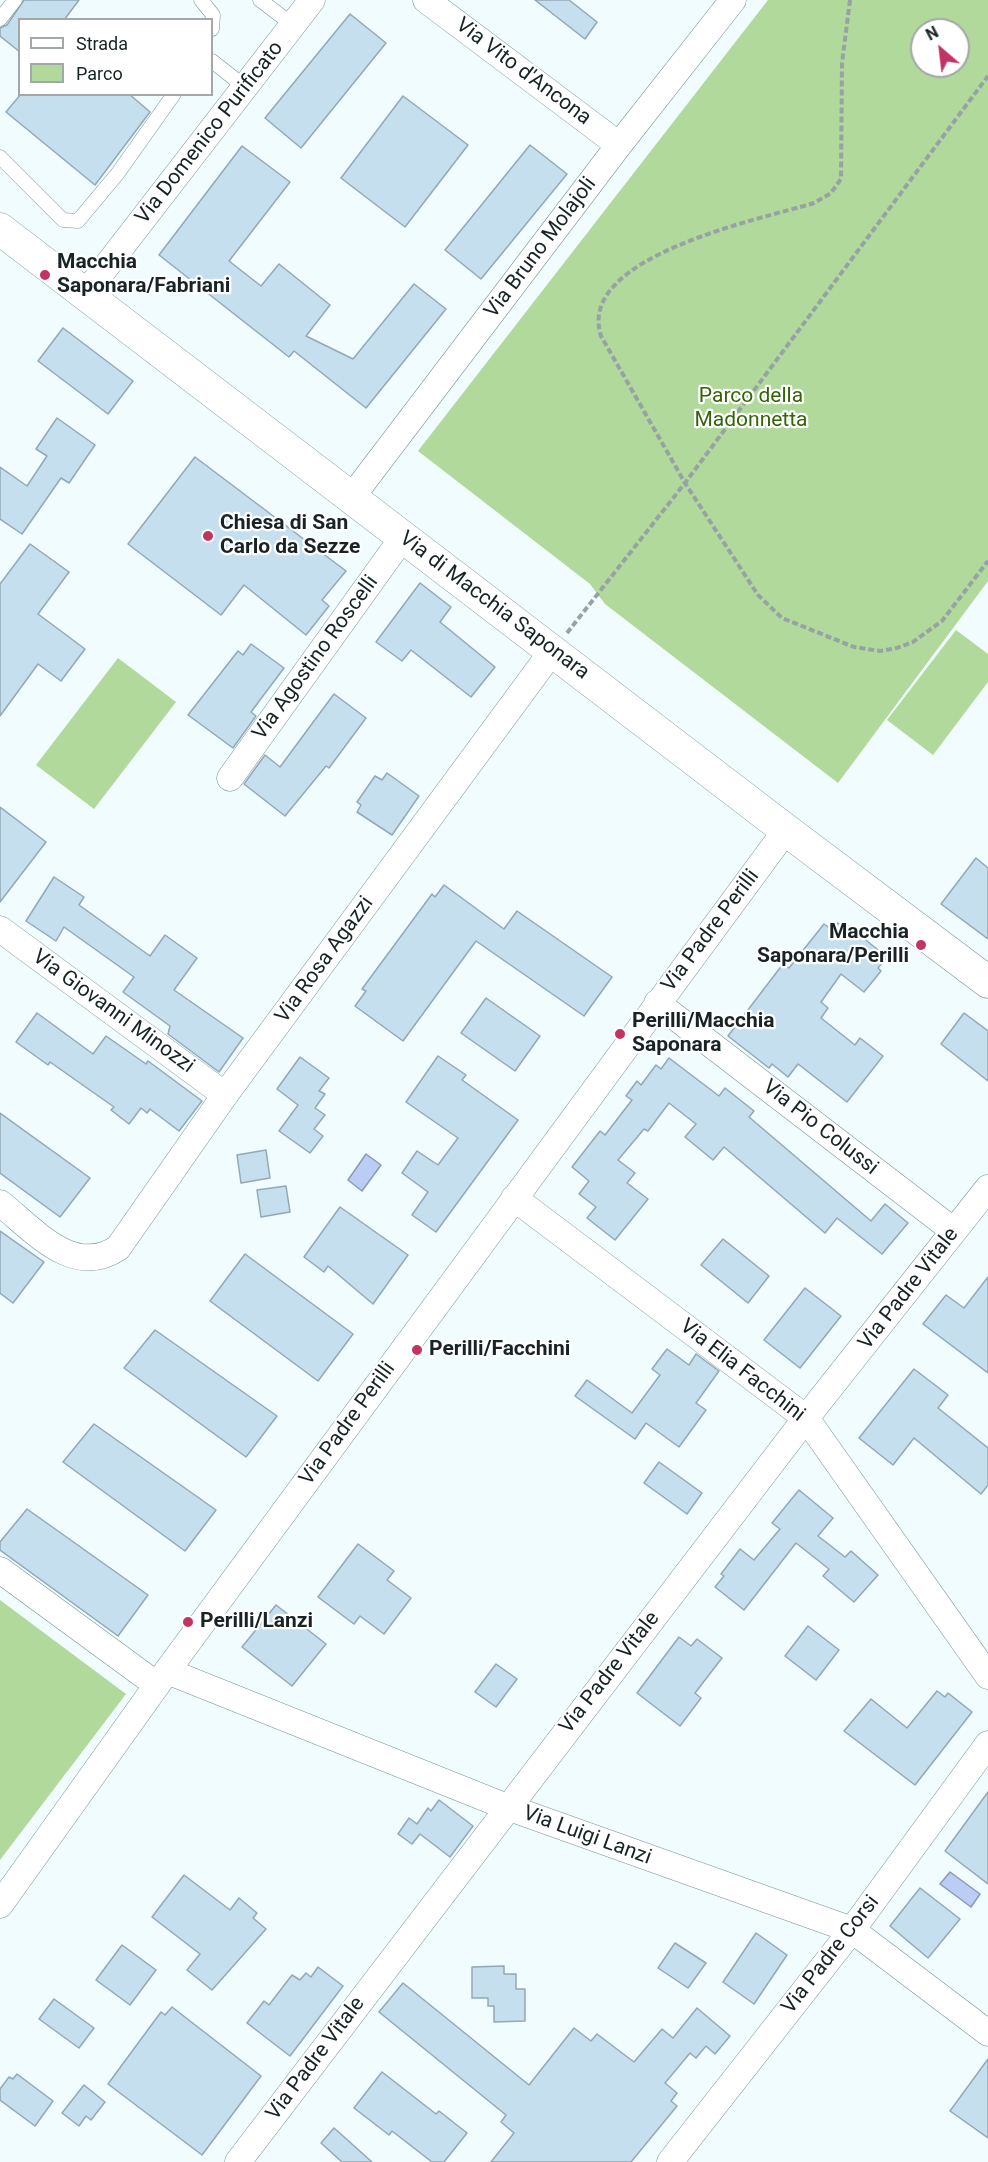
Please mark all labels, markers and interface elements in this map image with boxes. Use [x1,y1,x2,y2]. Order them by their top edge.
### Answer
street label: Via Vito d'Ancona [450,13,596,131]
legend [18,18,213,96]
north arrow [910,18,970,78]
text: N [923,22,942,44]
text: Strada [76,33,128,54]
street label: Via Domenico Purificato [131,37,289,229]
text: Parco [76,63,123,84]
street label: Via Bruno Molajoli [480,173,602,323]
place label: Macchia Saponara/Fabriani [57,250,230,300]
marker: Macchia Saponara/Fabriani [38,268,52,282]
park label: Parco della Madonnetta [694,384,808,434]
place label: Chiesa di San Carlo da Sezze [220,511,360,561]
street label: Via di Macchia Saponara [394,526,594,686]
marker: Chiesa di San Carlo da Sezze [201,529,215,543]
street label: Via Agostino Roscelli [248,571,384,745]
street label: Via Padre Perilli [657,865,765,997]
street label: Via Rosa Agazzi [271,892,379,1028]
place label: Macchia Saponara/Perilli [757,920,909,970]
marker: Macchia Saponara/Perilli [914,938,928,952]
street label: Via Giovanni Minozzi [27,945,199,1079]
place label: Perilli/Macchia Saponara [632,1009,775,1059]
marker: Perilli/Macchia Saponara [613,1027,627,1041]
street label: Via Pio Colussi [757,1075,883,1181]
street label: Via Padre Vitale [854,1223,964,1355]
street label: Via Elia Facchini [674,1314,810,1428]
place label: Perilli/Facchini [429,1337,570,1363]
marker: Perilli/Facchini [410,1343,424,1357]
street label: Via Padre Perilli [295,1357,401,1491]
street label: Via Padre Vitale [555,1607,665,1739]
place label: Perilli/Lanzi [200,1609,313,1635]
marker: Perilli/Lanzi [181,1615,195,1629]
street label: Via Luigi Lanzi [519,1801,655,1871]
street label: Via Padre Corsi [777,1891,885,2019]
street label: Via Padre Vitale [261,1992,371,2126]

